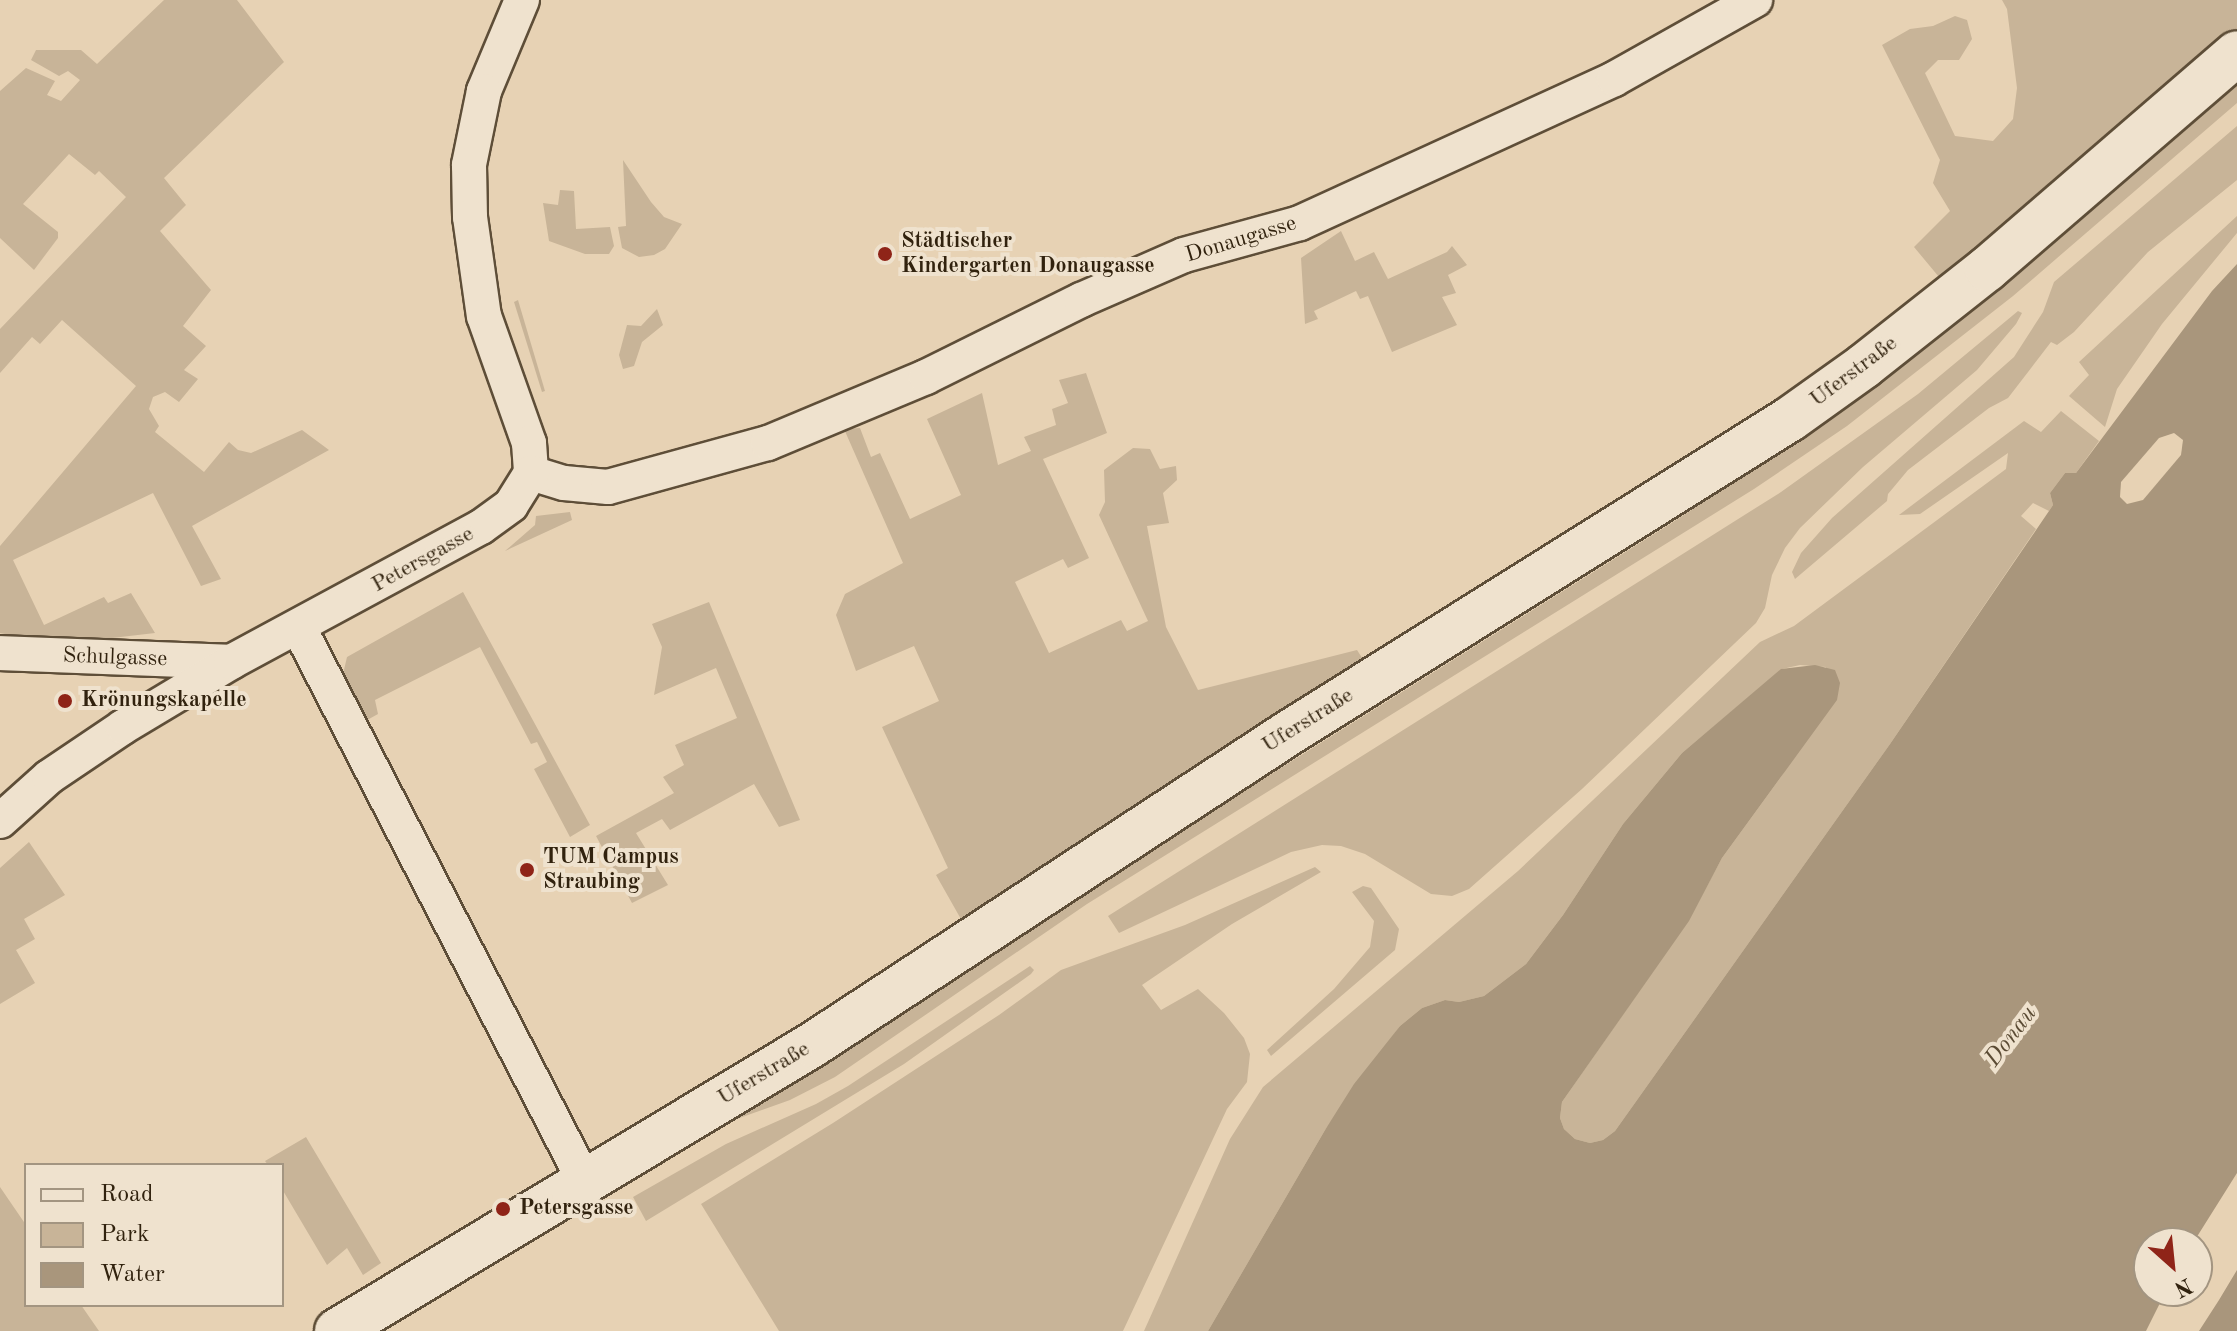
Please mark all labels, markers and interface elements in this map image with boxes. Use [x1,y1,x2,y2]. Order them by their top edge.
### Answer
street label: Donaugasse [1182,211,1300,269]
place label: Städtischer Kindergarten Donaugasse [901,228,1155,280]
marker: Städtischer Kindergarten Donaugasse [876,245,894,263]
street label: Uferstraße [1805,331,1903,413]
street label: Petersgasse [367,521,479,599]
street label: Schulgasse [62,643,168,673]
street label: Uferstraße [1258,683,1358,759]
place label: Krönungskapelle [81,688,247,714]
marker: Krönungskapelle [56,692,74,710]
place label: TUM Campus Straubing [543,844,679,896]
marker: TUM Campus Straubing [518,861,536,879]
water label: Donau [1980,1001,2044,1073]
street label: Uferstraße [713,1036,815,1112]
legend [24,1163,284,1307]
text: Road [100,1183,153,1207]
place label: Petersgasse [519,1196,634,1222]
marker: Petersgasse [494,1200,512,1218]
text: Park [100,1223,149,1247]
north arrow [2133,1227,2213,1307]
text: Water [100,1263,165,1287]
text: N [2171,1273,2195,1300]

